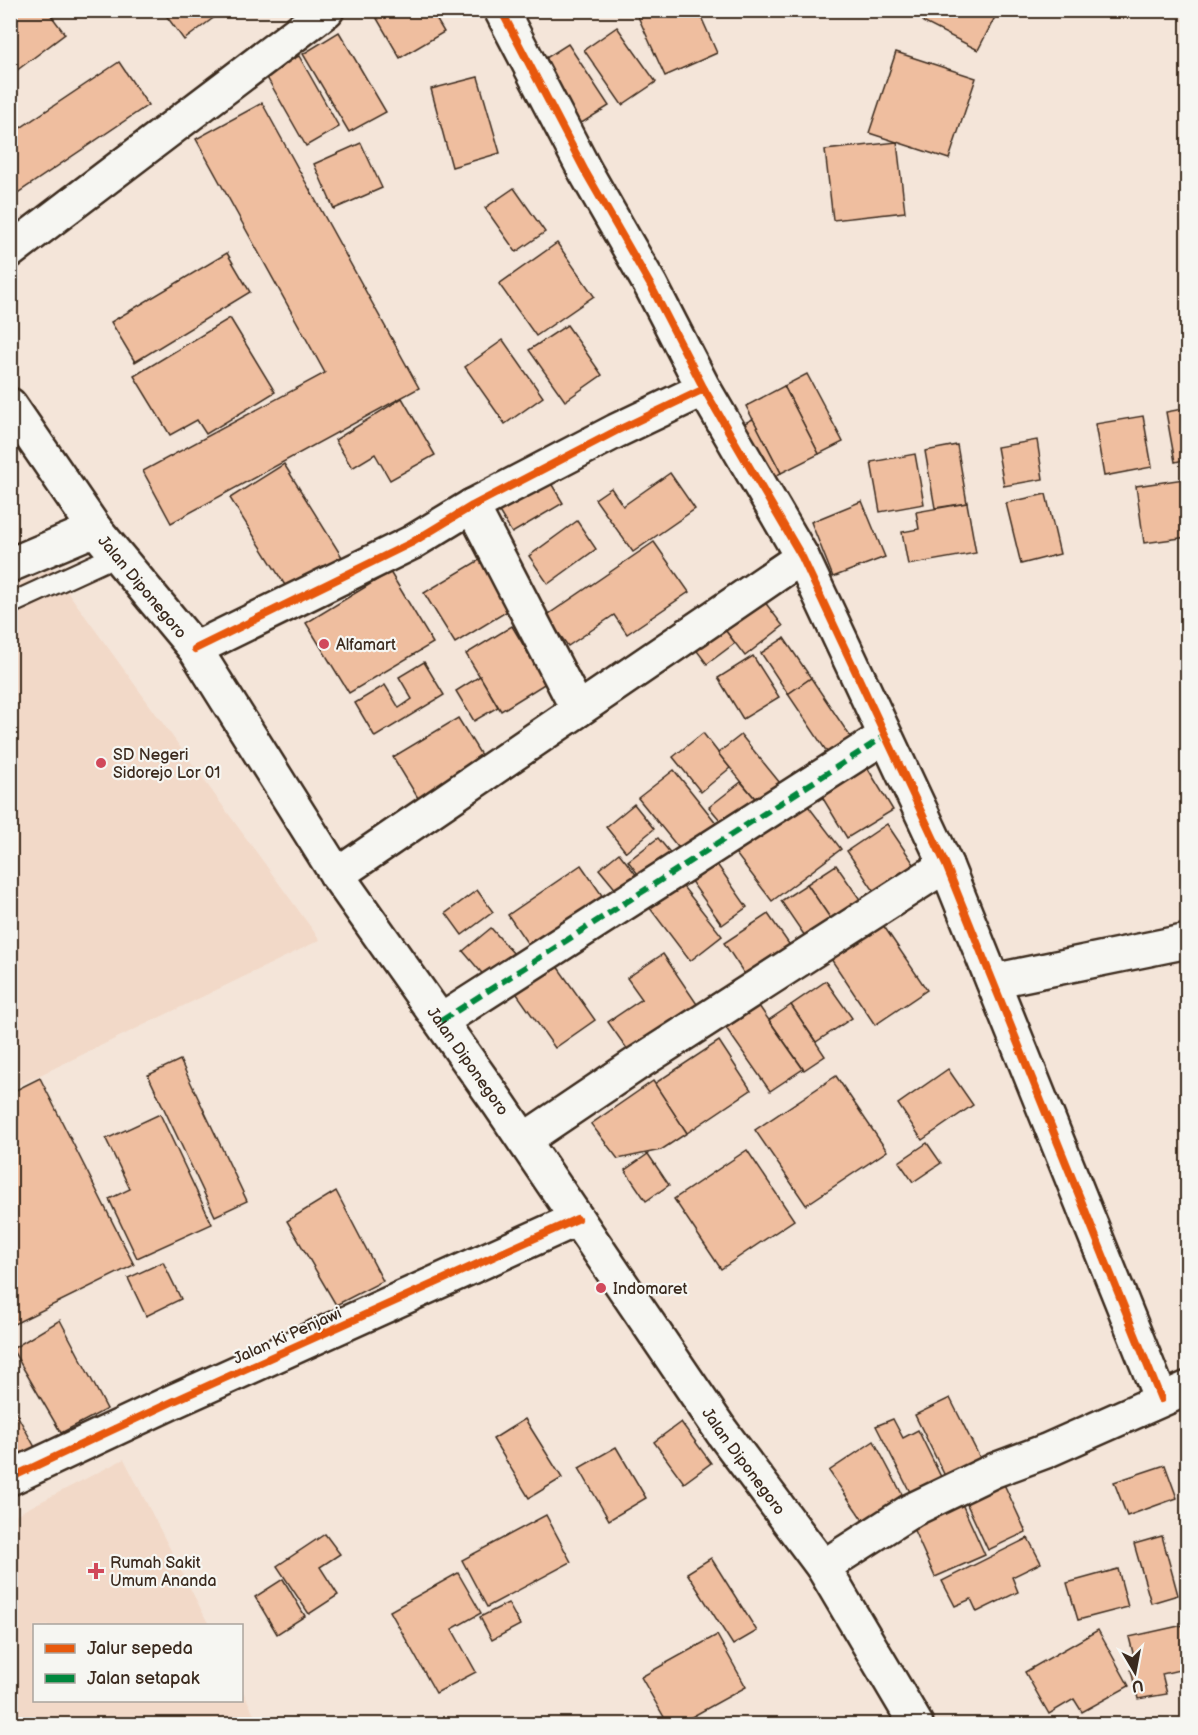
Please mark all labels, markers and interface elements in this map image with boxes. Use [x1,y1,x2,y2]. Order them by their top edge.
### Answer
street label: Jalan Diponegoro [93,532,190,643]
place label: Alfamart [336,636,396,655]
marker: Alfamart [317,637,331,651]
place label: SD Negeri Sidorejo Lor 01 [113,746,220,783]
marker: SD Negeri Sidorejo Lor 01 [94,756,108,770]
street label: Jalan Diponegoro [422,1004,512,1119]
place label: Indomaret [613,1280,687,1299]
marker: Indomaret [594,1281,608,1295]
street label: Jalan Ki Penjawi [230,1304,345,1369]
street label: Jalan Diponegoro [697,1405,789,1519]
place label: Rumah Sakit Umum Ananda [110,1554,216,1591]
marker: Rumah Sakit Umum Ananda [87,1562,105,1580]
legend [33,1624,243,1702]
text: Jalur sepeda [87,1638,193,1659]
north arrow [1105,1642,1165,1702]
text: Jalan setapak [87,1668,200,1689]
text: U [1130,1675,1145,1696]

